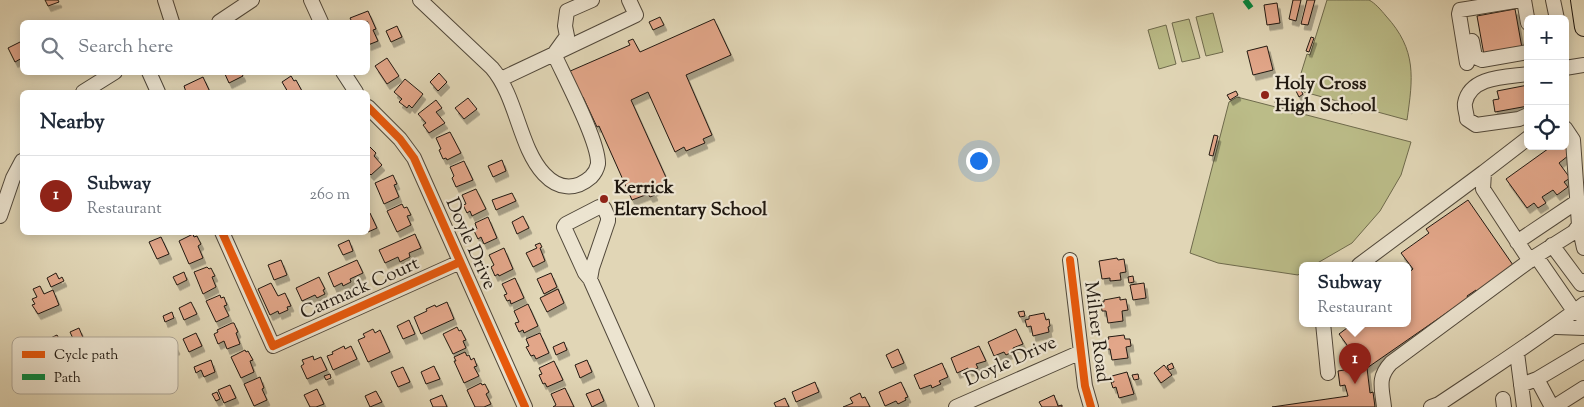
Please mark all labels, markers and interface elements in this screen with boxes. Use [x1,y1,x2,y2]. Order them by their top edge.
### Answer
map controls [1524,15,1569,150]
button: + [1524,15,1569,60]
search box [20,20,370,75]
icon: search [38,34,66,62]
text: Search here [78,34,173,61]
button: − [1524,60,1569,105]
place label: Holy Cross High School [1275,71,1377,120]
marker: Holy Cross High School [1259,89,1271,101]
button: locate [1524,105,1569,150]
text: Nearby [40,108,105,138]
your location [966,148,992,174]
text: Subway [87,171,151,198]
place label: Kerrick Elementary School [614,175,768,224]
text: 1 [53,184,59,207]
text: 260 m [309,184,350,207]
marker: Kerrick Elementary School [598,193,610,205]
street label: Doyle Drive [438,194,502,294]
text: Restaurant [87,198,162,221]
street label: Carmack Court [296,251,424,327]
popup [1299,262,1411,327]
text: Subway [1318,270,1382,297]
street label: Milner Road [1076,280,1116,384]
text: Restaurant [1318,297,1392,320]
street label: Doyle Drive [961,330,1061,394]
legend [12,337,178,394]
pin: 1 [1339,343,1371,384]
text: Cycle path [54,346,118,366]
text: Path [54,369,81,389]

